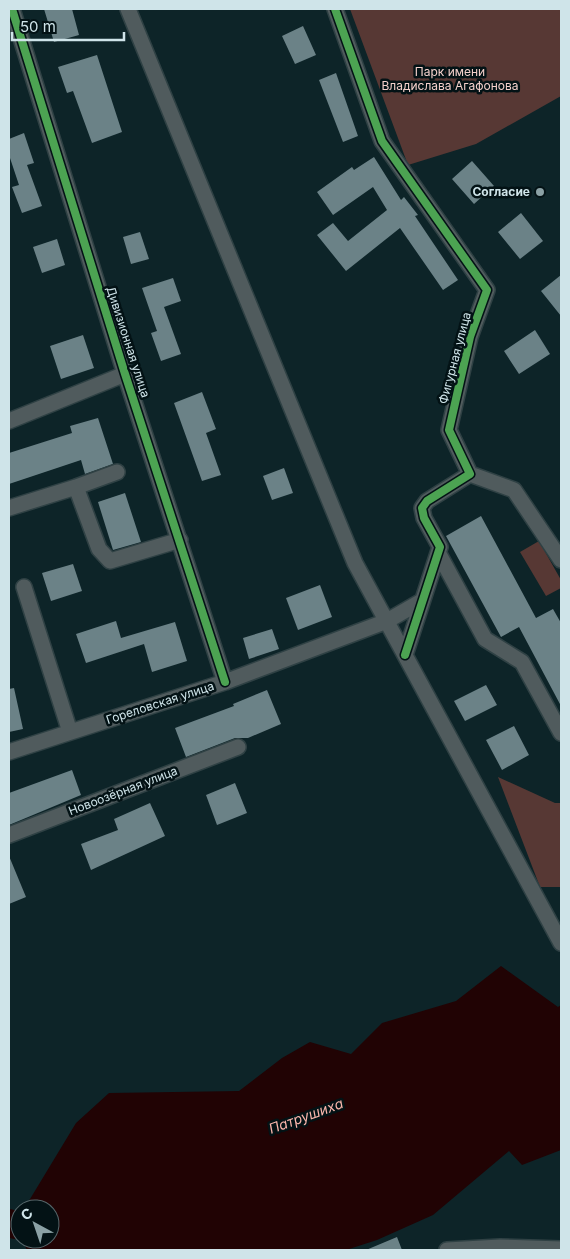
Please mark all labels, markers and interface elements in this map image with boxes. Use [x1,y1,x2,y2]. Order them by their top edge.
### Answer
scale bar [12,10,125,42]
text: 50 m [20,17,56,36]
park label: Парк имени Владислава Агафонова [381,64,519,93]
place label: Согласие [472,184,530,199]
marker: Согласие [534,186,546,198]
street label: Дивизионная улица [103,284,154,399]
street label: Фигурная улица [435,310,474,405]
street label: Гореловская улица [104,678,216,727]
street label: Новоозёрная улица [66,763,179,818]
water label: Патрушиха [266,1094,346,1137]
north arrow [10,1199,60,1249]
text: С [17,1204,36,1223]

